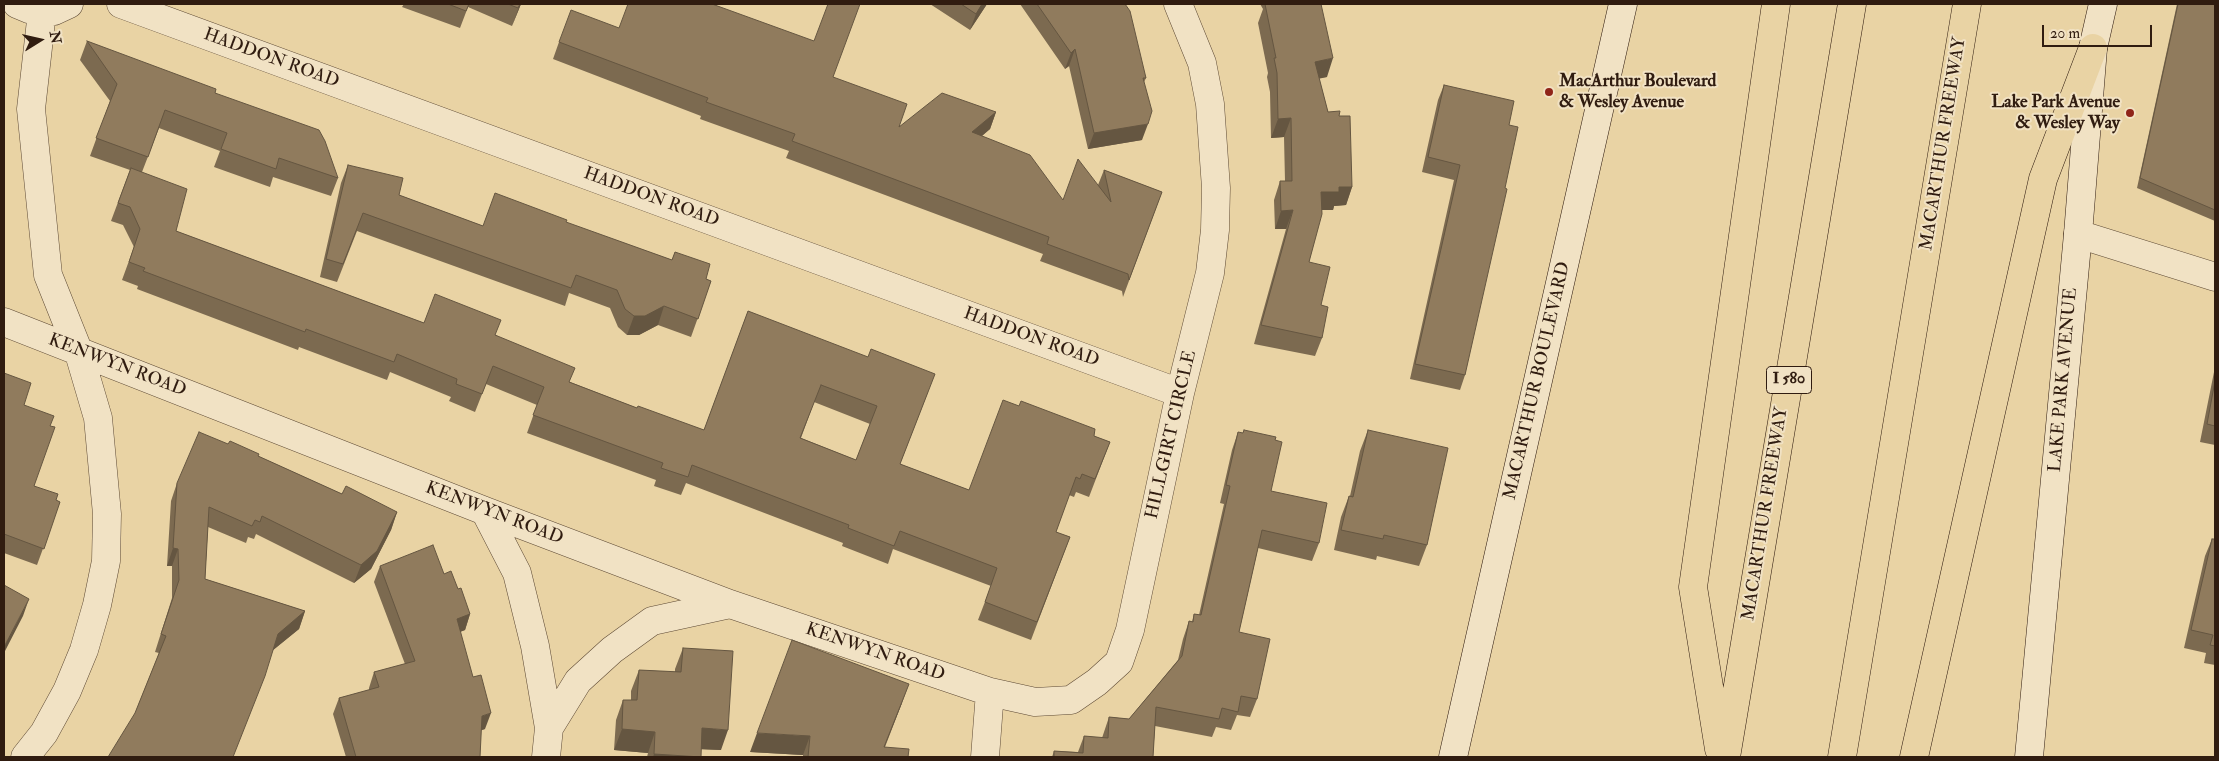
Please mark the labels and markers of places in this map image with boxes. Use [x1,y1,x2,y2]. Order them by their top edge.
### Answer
place label: MacArthur Boulevard & Wesley Avenue [1559,71,1716,114]
marker: MacArthur Boulevard & Wesley Avenue [1543,86,1555,98]
place label: Lake Park Avenue & Wesley Way [1991,92,2120,134]
marker: Lake Park Avenue & Wesley Way [2124,107,2136,119]

